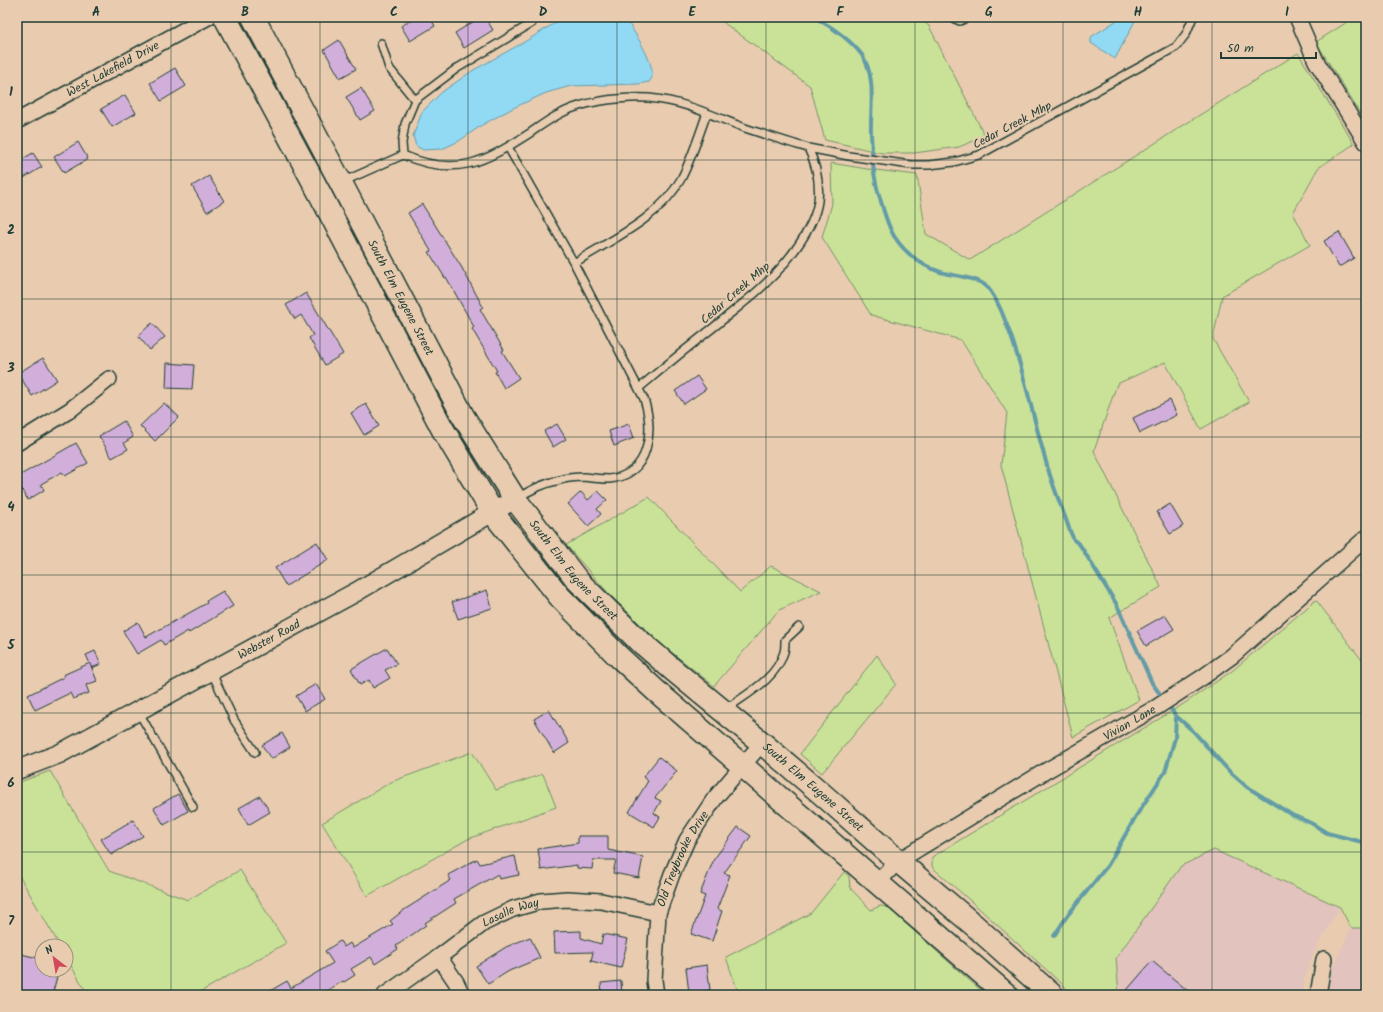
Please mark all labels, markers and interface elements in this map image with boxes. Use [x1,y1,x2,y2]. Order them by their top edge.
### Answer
text: A [92,2,100,23]
text: B [241,2,249,23]
text: C [390,2,398,23]
text: D [539,2,548,23]
text: E [688,2,696,23]
text: F [836,2,844,23]
text: G [985,2,993,23]
text: H [1134,2,1143,23]
text: I [1285,2,1289,23]
scale bar [1221,34,1316,60]
street label: West Lakefield Drive [63,36,163,102]
text: 50 m [1227,39,1254,58]
text: 1 [9,82,13,103]
street label: Cedar Creek Mhp [969,97,1055,154]
text: 2 [7,220,15,241]
street label: South Elm Eugene Street [362,236,439,359]
street label: Cedar Creek Mhp [696,257,775,329]
text: 3 [6,358,15,379]
text: 4 [7,497,15,518]
street label: South Elm Eugene Street [524,515,623,626]
street label: Webster Road [234,615,305,665]
text: 5 [7,635,16,656]
street label: Vivian Lane [1100,700,1160,746]
street label: South Elm Eugene Street [758,738,868,837]
text: 6 [7,773,15,794]
street label: Old Treybrooke Drive [652,807,714,909]
street label: Lasalle Way [479,893,541,933]
text: 7 [8,911,15,932]
north arrow [34,938,74,978]
text: N [42,941,57,960]

